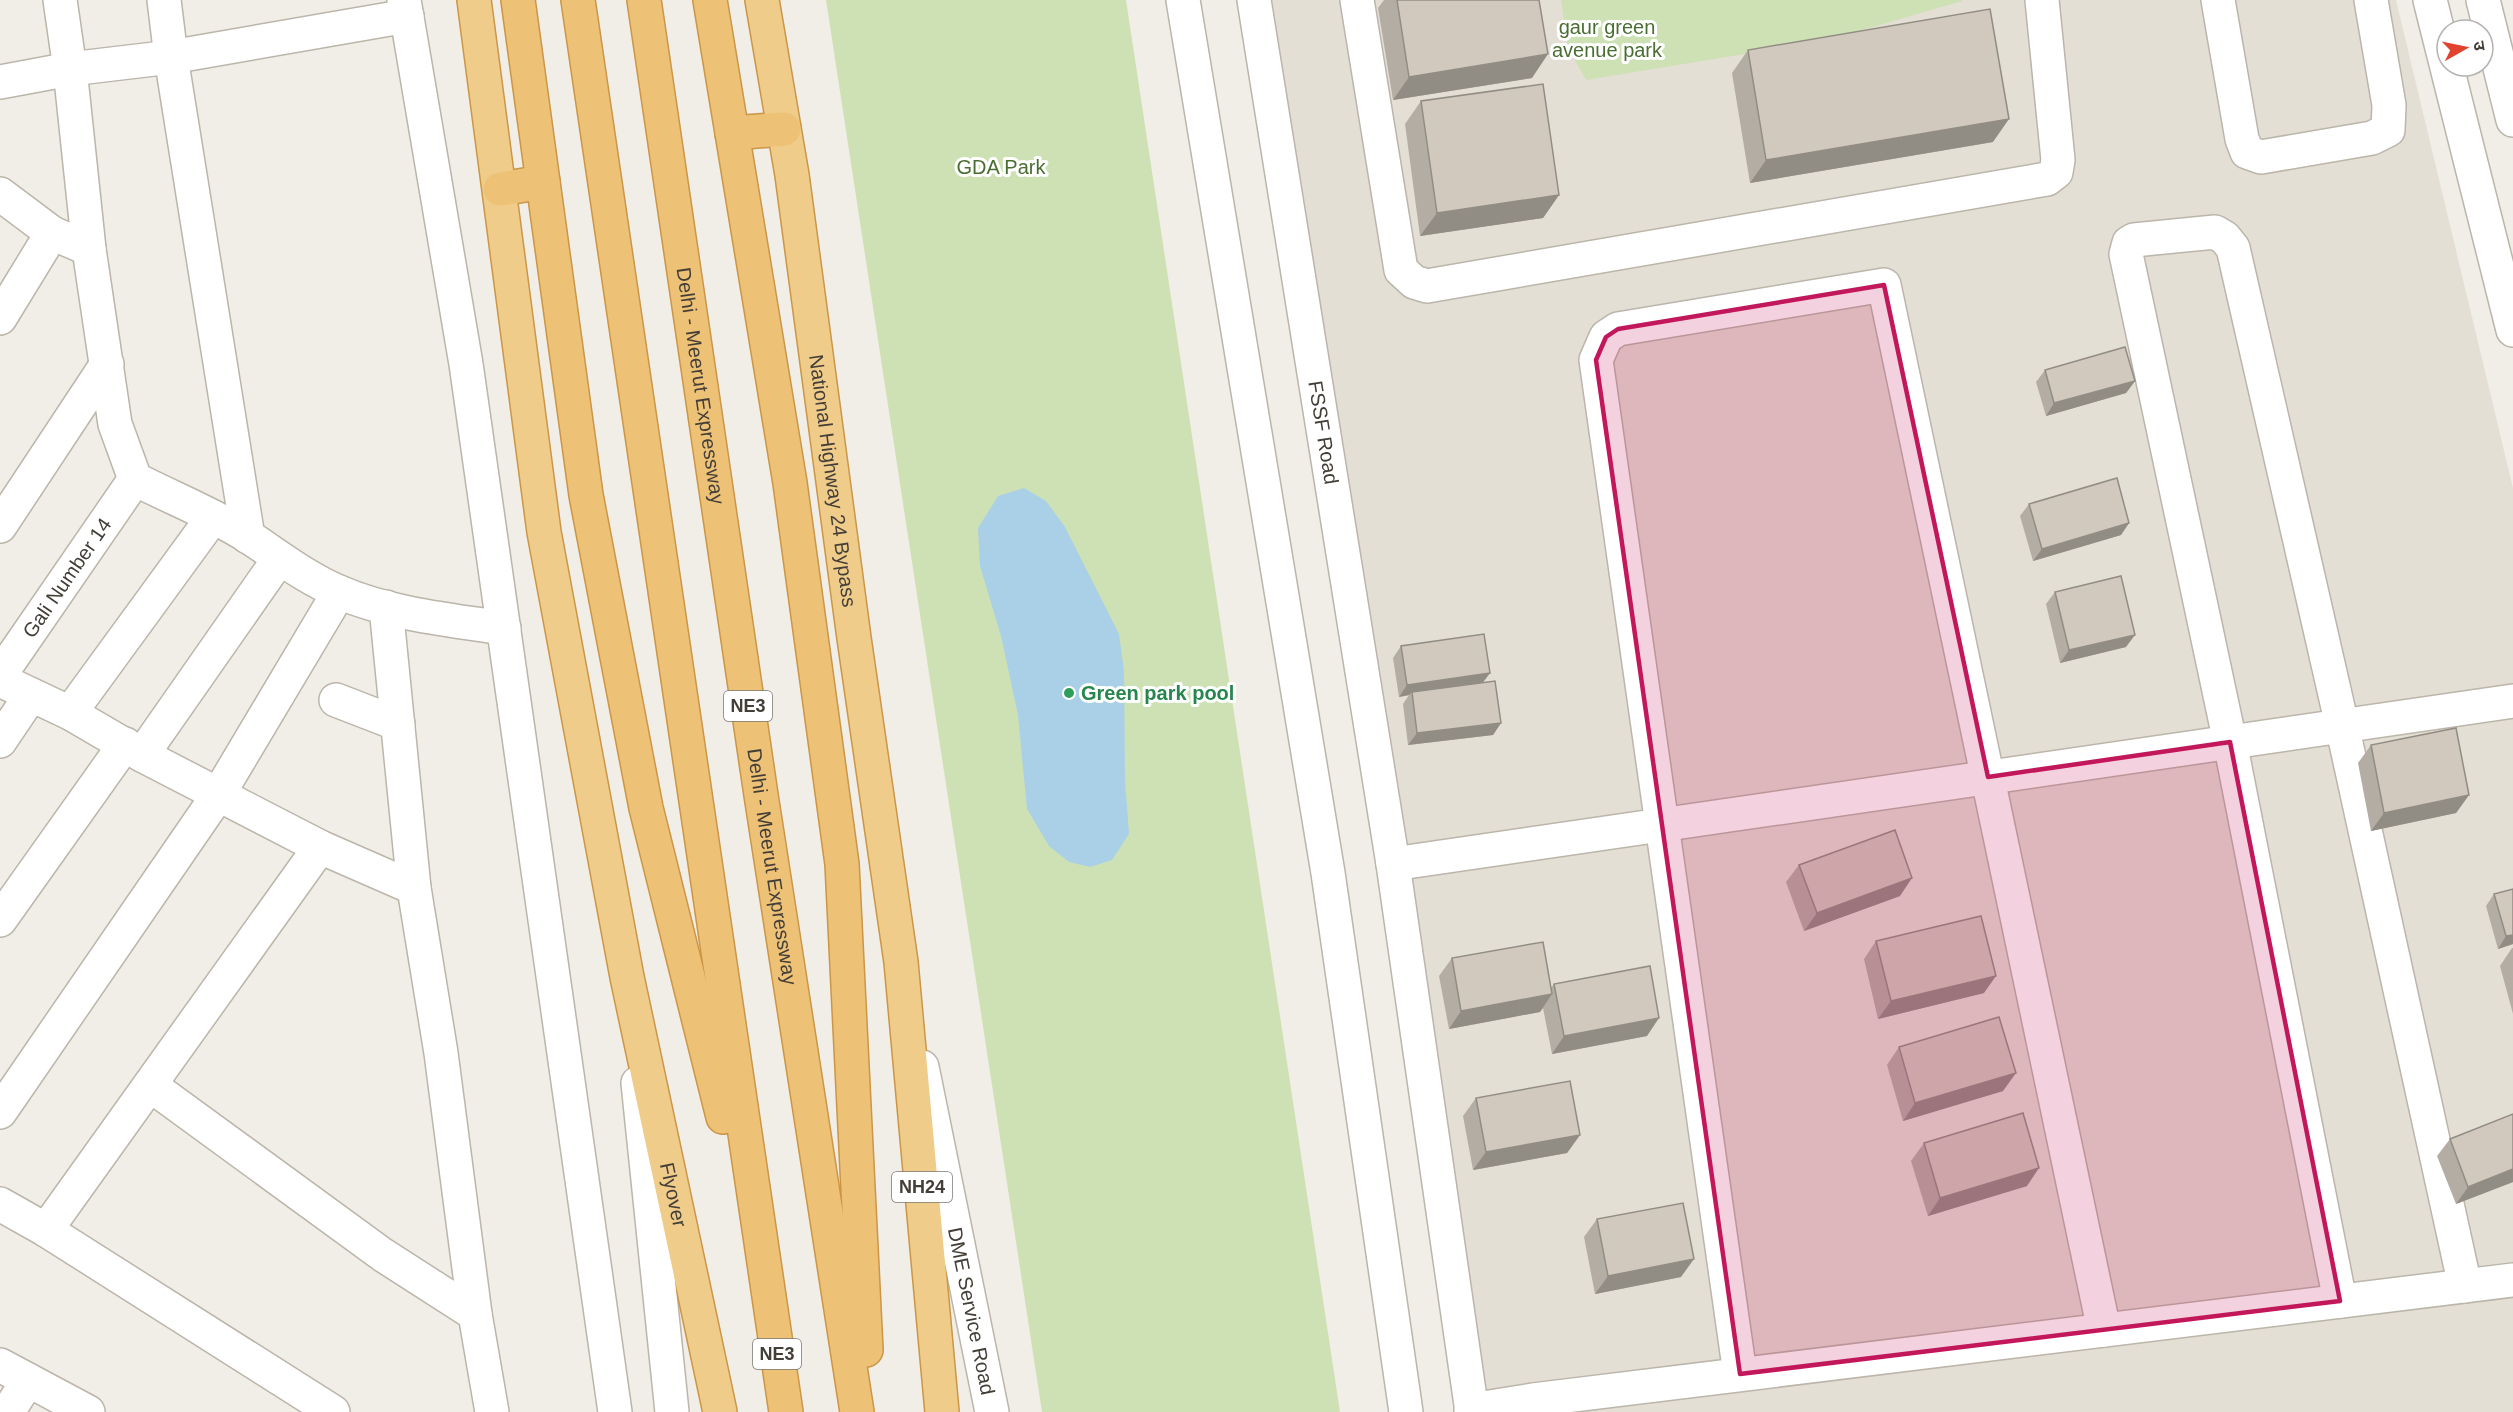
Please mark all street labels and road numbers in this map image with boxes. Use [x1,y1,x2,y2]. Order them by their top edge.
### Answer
street label: Delhi - Meerut Expressway [672,266,729,506]
street label: National Highway 24 Bypass [805,353,861,608]
street label: FSSF Road [1304,379,1343,486]
street label: Gali Number 14 [18,514,116,642]
road number: NE3 [724,691,772,721]
street label: Delhi - Meerut Expressway [743,747,801,986]
street label: Flyover [656,1160,691,1230]
road number: NH24 [892,1172,952,1202]
street label: DME Service Road [944,1225,999,1397]
road number: NE3 [753,1339,801,1369]

